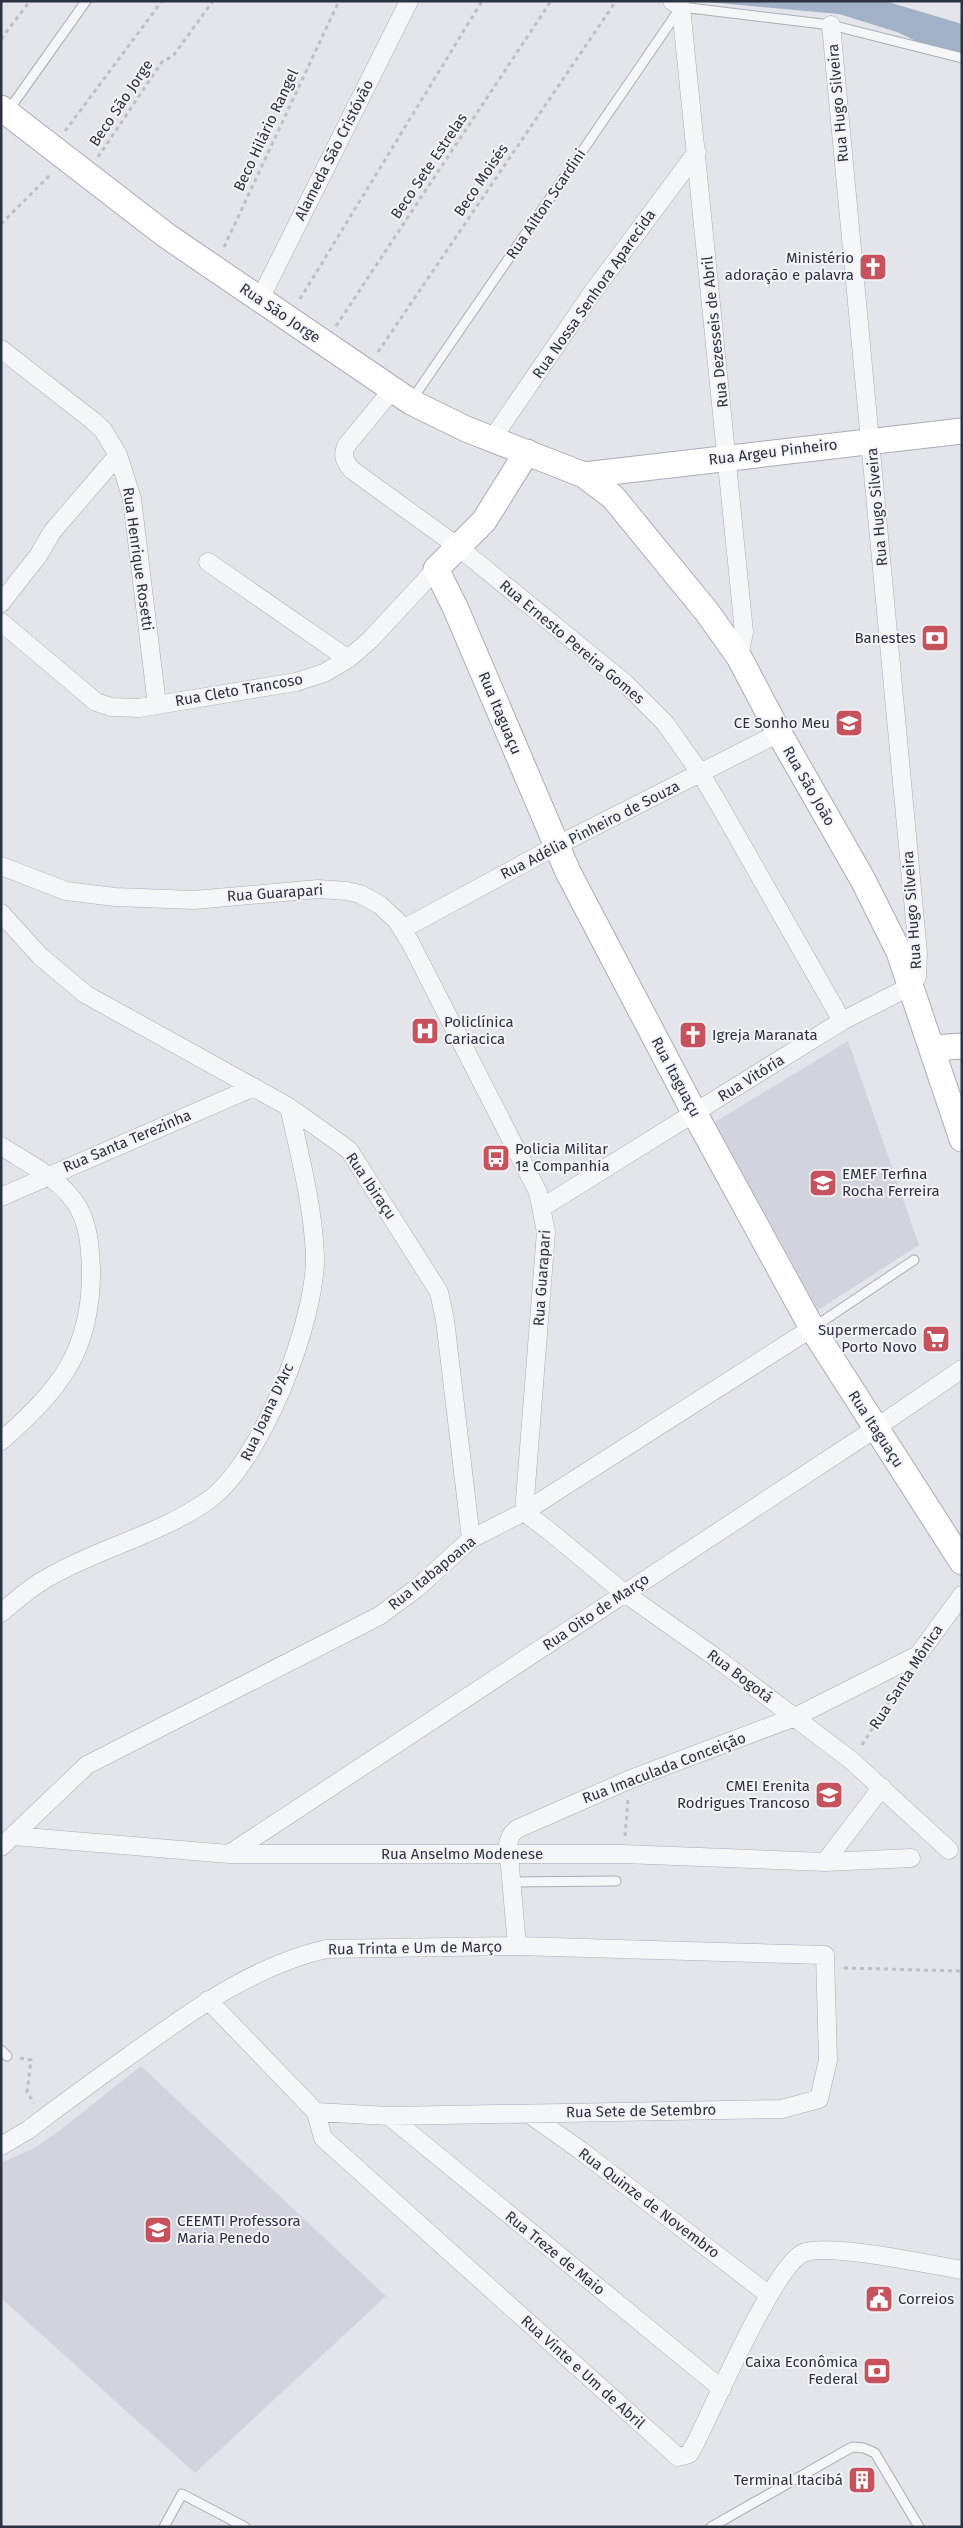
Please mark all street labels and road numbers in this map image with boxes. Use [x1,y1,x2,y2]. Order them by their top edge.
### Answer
street label: Rua Hugo Silveira [824,43,852,163]
street label: Beco São Jorge [85,56,157,150]
street label: Beco Hilário Rangel [230,66,302,194]
street label: Alameda São Cristóvão [291,77,377,223]
street label: Beco Sete Estrelas [387,110,471,222]
street label: Beco Moisés [450,140,512,220]
street label: Rua Aílton Scardini [502,146,590,262]
street label: Rua Nossa Senhora Aparecida [529,206,659,382]
street label: Rua Dezesseis de Abril [698,255,732,409]
street label: Rua São Jorge [236,279,324,347]
street label: Rua Argeu Pinheiro [708,435,838,469]
street label: Rua Hugo Silveira [863,447,891,567]
street label: Rua Henrique Rosetti [119,486,157,632]
street label: Rua Ernesto Pereira Gomes [496,576,648,708]
street label: Rua Itaguaçu [475,669,525,757]
street label: Rua Cleto Trancoso [174,670,304,710]
street label: Rua São João [779,743,839,829]
street label: Rua Adélia Pinheiro de Souza [497,777,683,883]
street label: Rua Hugo Silveira [899,850,925,970]
street label: Rua Guarapari [226,881,324,905]
street label: Rua Itaguaçu [647,1034,705,1120]
street label: Rua Vitória [715,1051,787,1105]
street label: Rua Santa Terezinha [60,1106,194,1176]
street label: Rua Ibiraçu [342,1149,400,1223]
street label: Rua Guarapari [530,1229,554,1327]
street label: Rua Joana D'Arc [236,1360,298,1464]
street label: Rua Itaguaçu [844,1387,908,1471]
street label: Rua Itabapoana [385,1532,479,1614]
street label: Rua Oito de Março [539,1570,653,1654]
street label: Rua Santa Mônica [865,1621,947,1733]
street label: Rua Bogotá [704,1645,776,1707]
street label: Rua Imaculada Conceição [580,1728,748,1808]
street label: Rua Anselmo Modenese [381,1845,543,1863]
street label: Rua Trinta e Um de Março [328,1937,502,1959]
street label: Rua Sete de Setembro [566,2101,716,2121]
street label: Rua Quinze de Novembro [575,2144,723,2262]
street label: Rua Treze de Maio [501,2207,609,2299]
street label: Rua Vinte e Um de Abril [517,2312,649,2433]

